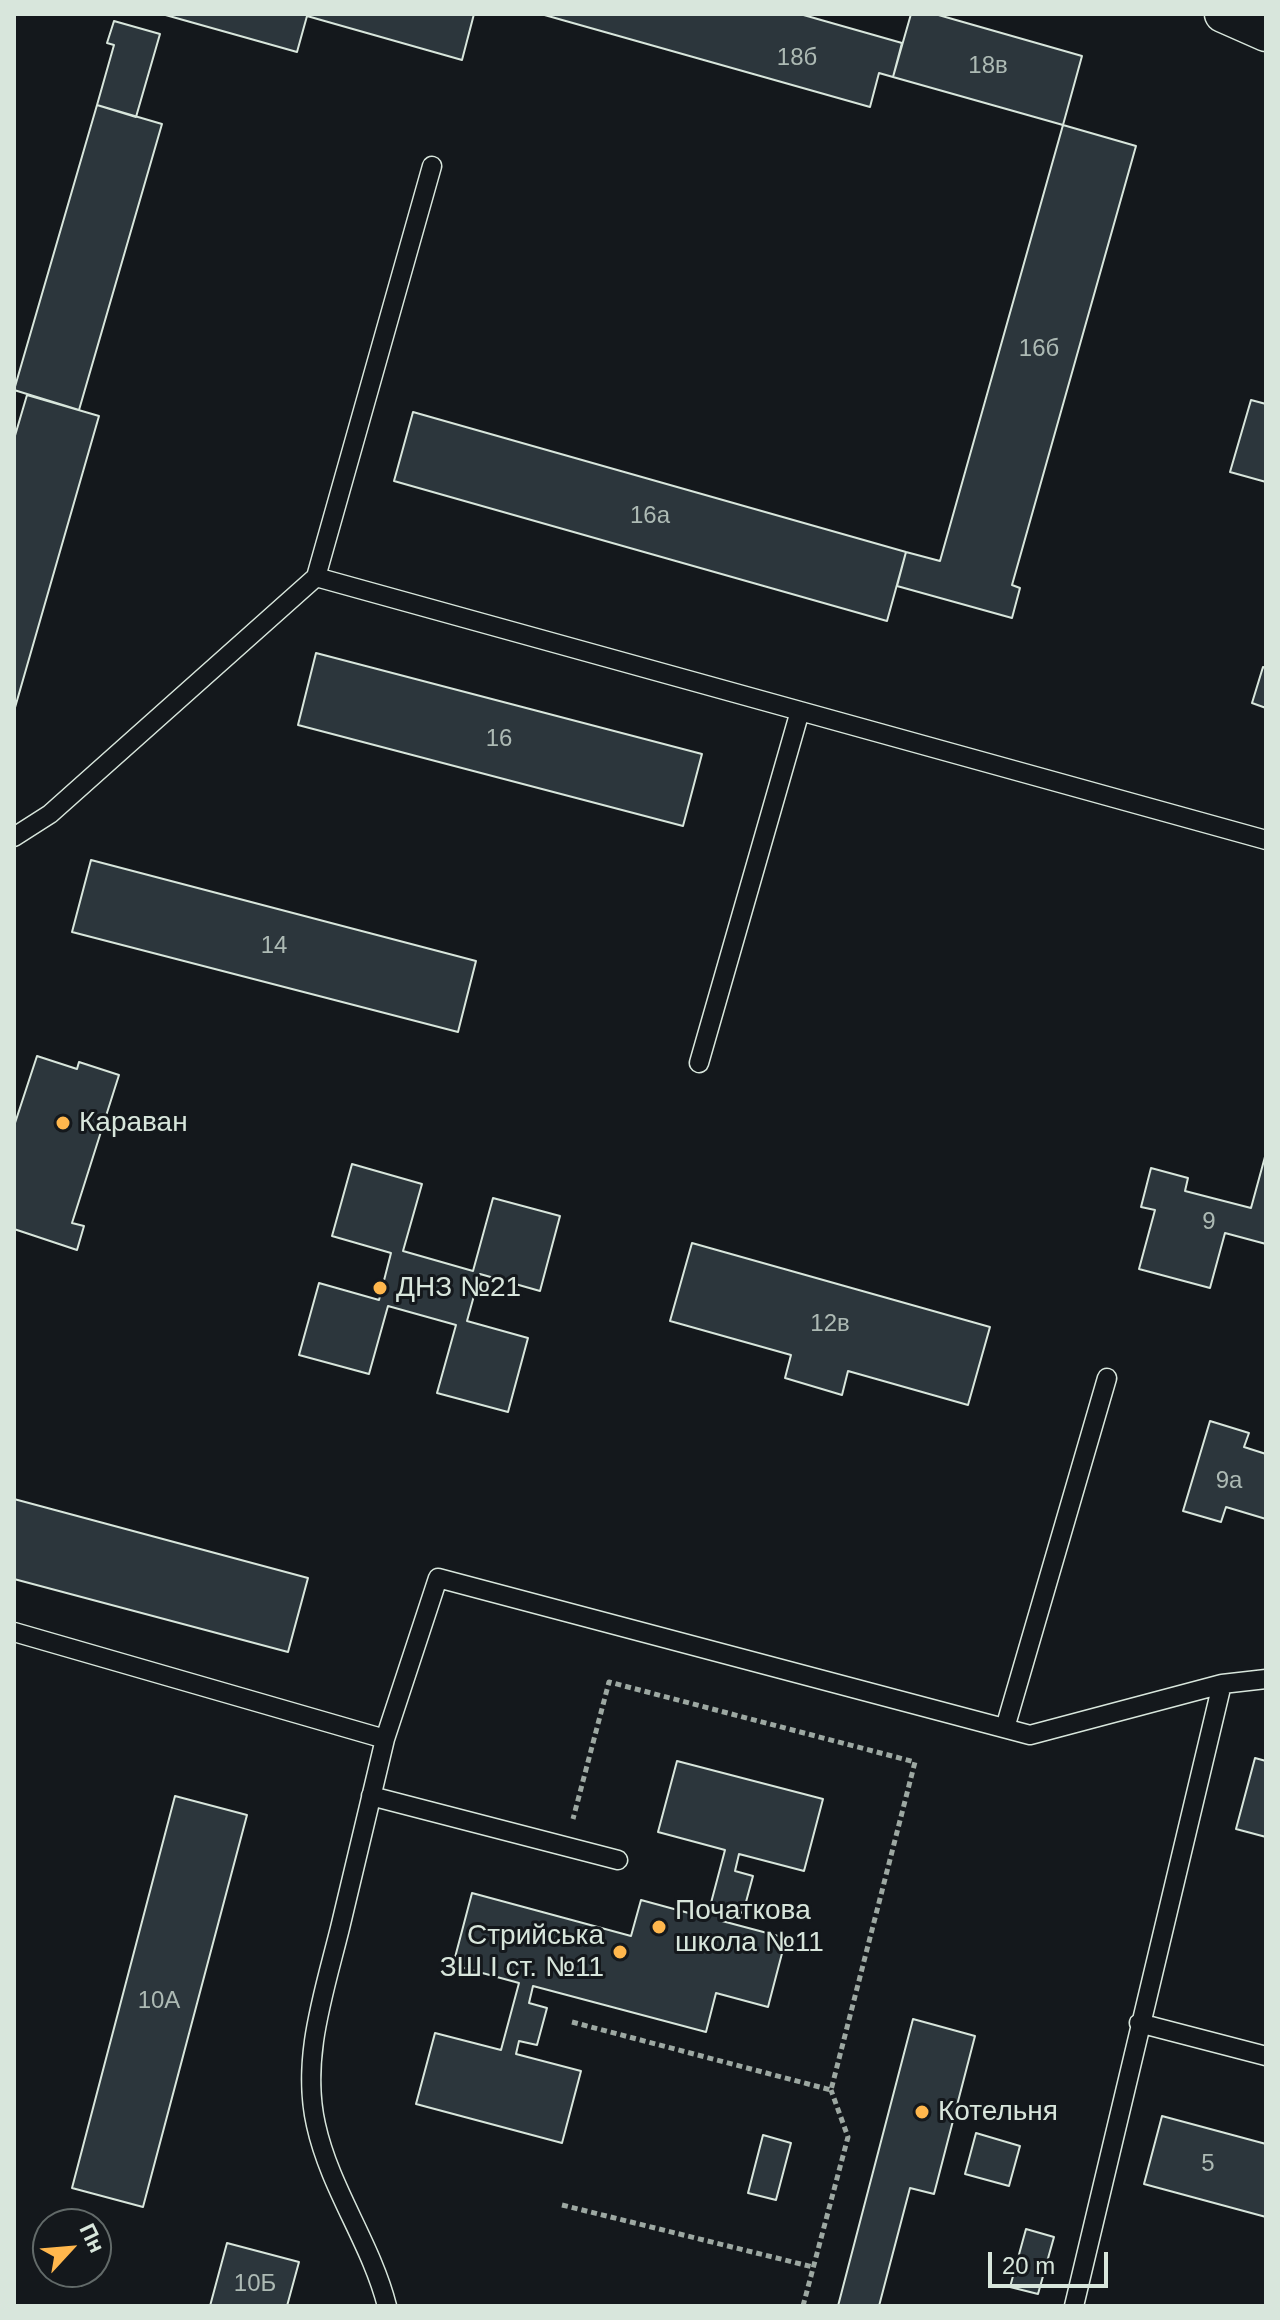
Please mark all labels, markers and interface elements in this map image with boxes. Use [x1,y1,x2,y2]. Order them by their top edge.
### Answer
house number: 18б [777,44,817,72]
house number: 18в [968,52,1008,80]
house number: 16б [1019,335,1059,363]
house number: 16а [630,502,670,530]
house number: 16 [486,725,512,753]
house number: 14 [261,932,287,960]
place label: Караван [79,1106,188,1140]
marker: Караван [54,1114,72,1132]
house number: 9 [1202,1208,1216,1236]
place label: ДНЗ №21 [396,1271,521,1305]
marker: ДНЗ №21 [371,1279,389,1297]
house number: 12в [810,1310,850,1338]
house number: 9а [1216,1467,1242,1495]
place label: Початкова школа №11 [675,1894,824,1960]
marker: Початкова школа №11 [650,1918,668,1936]
place label: Стрийська ЗШ I ст. №11 [440,1919,604,1985]
marker: Стрийська ЗШ I ст. №11 [611,1943,629,1961]
house number: 10А [138,1987,180,2015]
place label: Котельня [938,2095,1058,2129]
marker: Котельня [913,2103,931,2121]
house number: 5 [1201,2150,1215,2178]
north arrow [32,2208,112,2288]
text: Пн [75,2220,110,2257]
scale bar [992,2236,1112,2286]
text: 20 m [1002,2252,1055,2279]
house number: 10Б [234,2270,276,2298]

